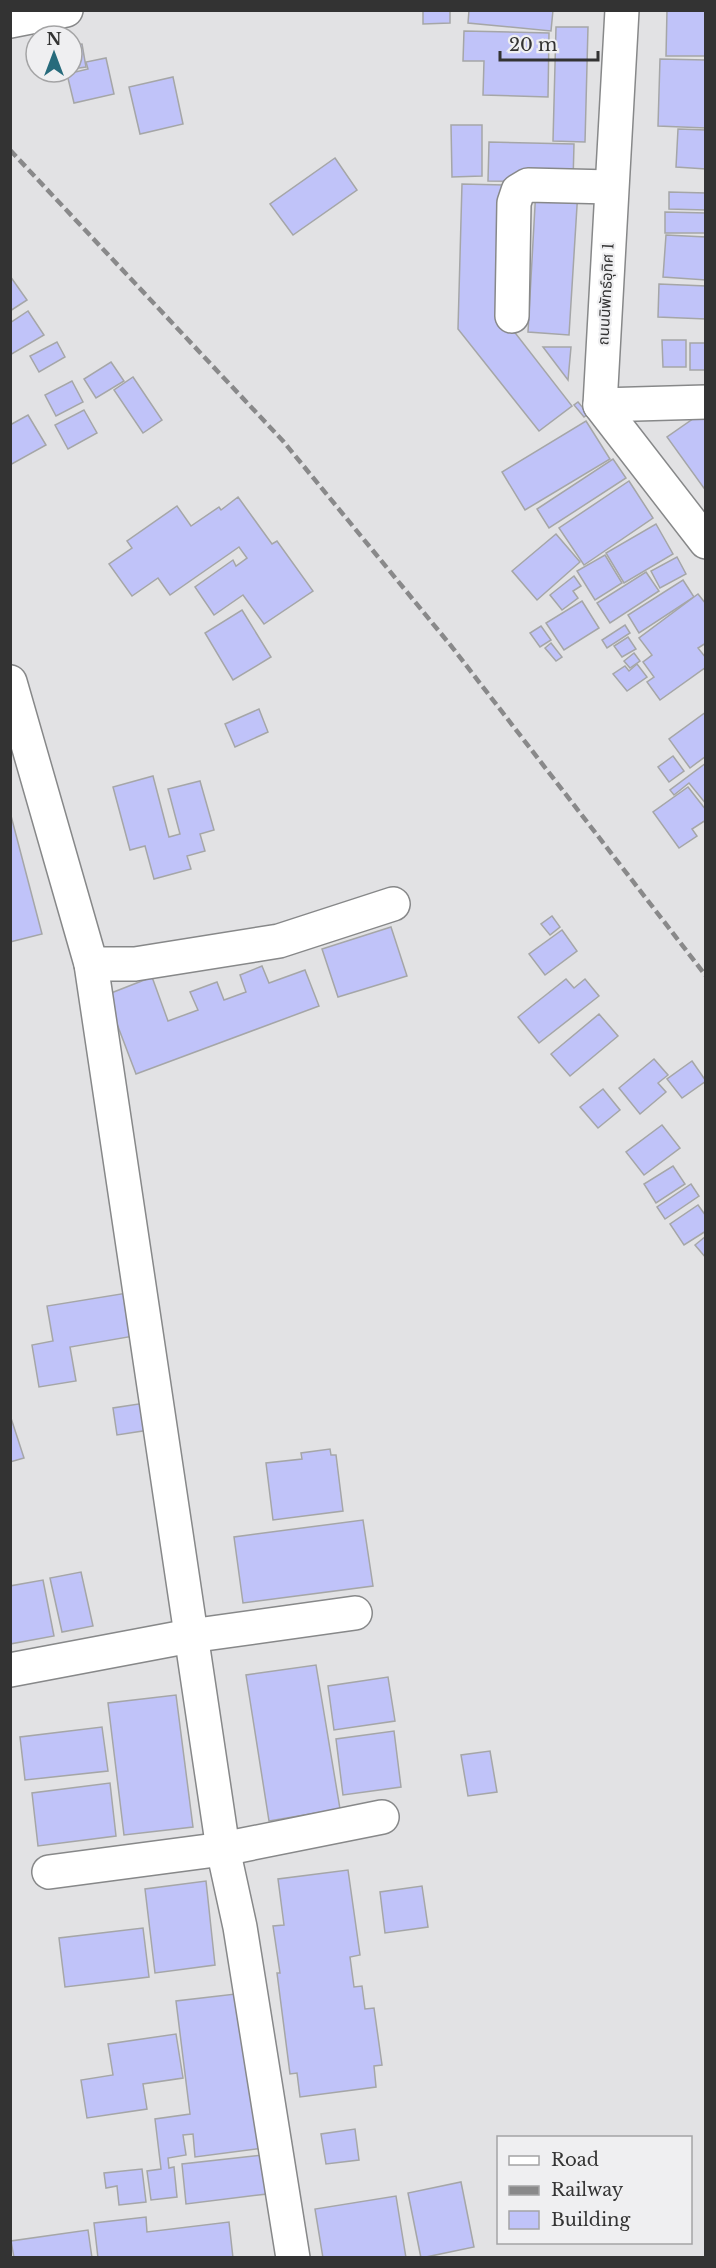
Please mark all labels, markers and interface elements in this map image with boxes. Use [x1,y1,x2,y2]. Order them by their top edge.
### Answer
north arrow [24,24,84,84]
scale bar [500,24,598,62]
text: N [46,29,62,49]
text: 20 m [509,34,557,56]
street label: ถนนนิพัทธ์อุทิศ 1 [593,242,618,346]
legend [497,2136,692,2244]
text: Road [551,2149,599,2171]
text: Railway [551,2179,624,2201]
text: Building [551,2209,630,2231]

